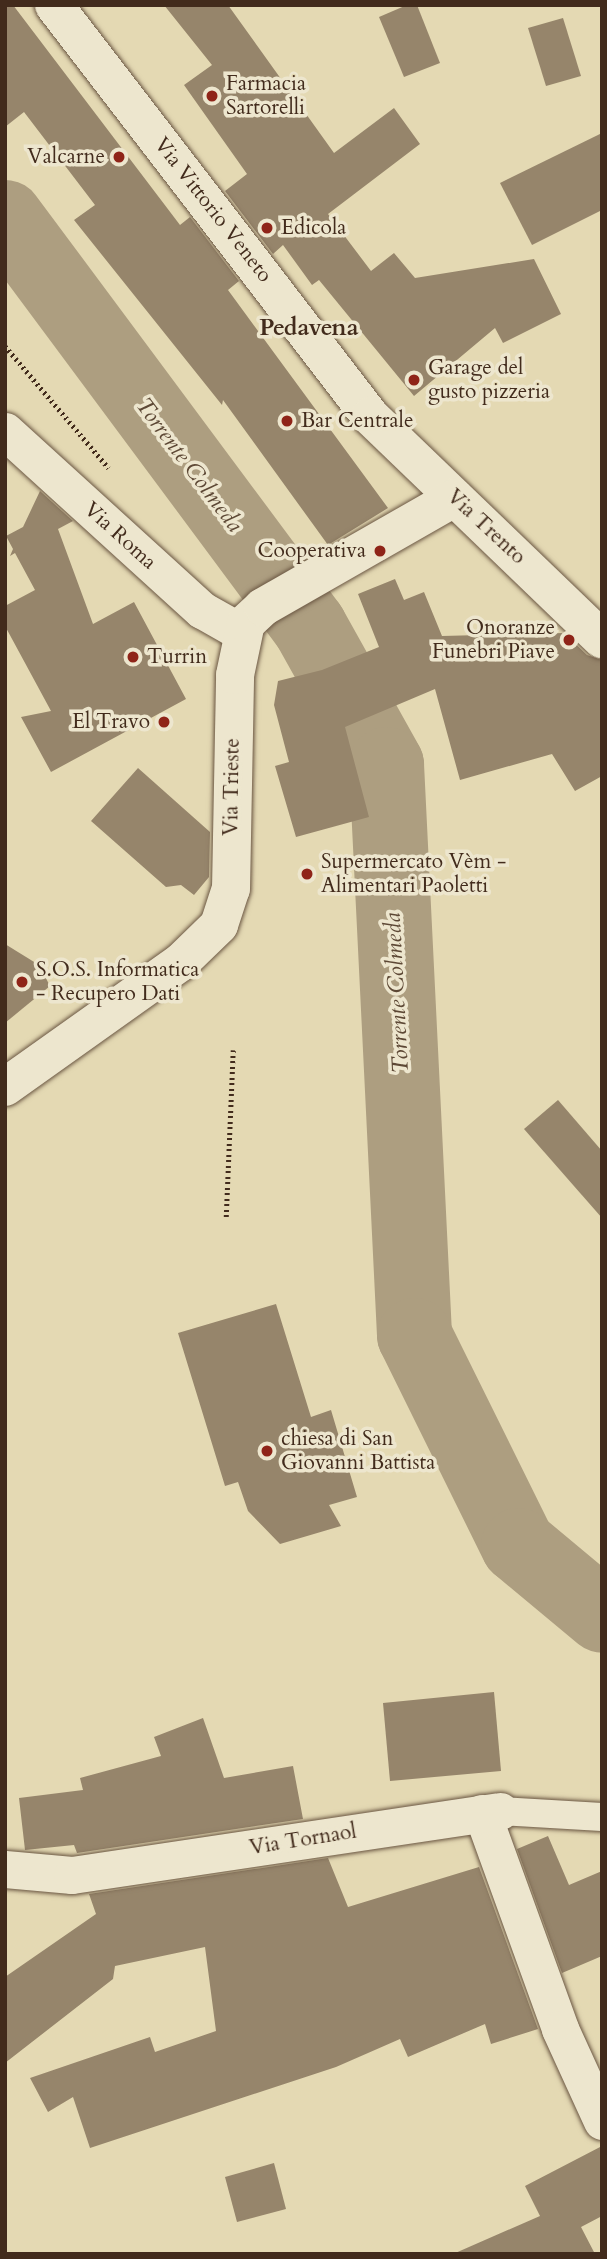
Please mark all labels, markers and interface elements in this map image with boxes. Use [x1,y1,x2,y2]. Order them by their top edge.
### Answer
place label: Farmacia Sartorelli [226,71,306,121]
marker: Farmacia Sartorelli [204,88,220,104]
street label: Via Vittorio Veneto [149,133,277,287]
place label: Valcarne [27,144,105,170]
marker: Valcarne [111,149,127,165]
place label: Edicola [281,215,346,241]
marker: Edicola [259,220,275,236]
district label: Pedavena [259,314,359,342]
place label: Garage del gusto pizzeria [428,355,550,405]
marker: Garage del gusto pizzeria [406,372,422,388]
water label: Torrente Colmeda [130,392,248,538]
place label: Bar Centrale [301,408,413,434]
marker: Bar Centrale [279,413,295,429]
street label: Via Trento [441,484,531,570]
street label: Via Roma [79,497,161,575]
place label: Cooperativa [258,538,366,564]
marker: Cooperativa [372,543,388,559]
place label: Onoranze Funebri Piave [432,615,555,665]
marker: Onoranze Funebri Piave [561,632,577,648]
place label: Turrin [147,644,207,670]
marker: Turrin [125,649,141,665]
place label: El Travo [72,709,150,735]
marker: El Travo [156,714,172,730]
street label: Via Trieste [219,738,245,836]
place label: Supermercato Vèm - Alimentari Paoletti [321,849,506,899]
marker: Supermercato Vèm - Alimentari Paoletti [299,866,315,882]
water label: Torrente Colmeda [379,912,415,1074]
place label: S.O.S. Informatica - Recupero Dati [36,957,199,1007]
marker: S.O.S. Informatica - Recupero Dati [14,974,30,990]
place label: chiesa di San Giovanni Battista [281,1426,435,1476]
marker: chiesa di San Giovanni Battista [259,1443,275,1459]
street label: Via Tornaol [248,1819,358,1861]

